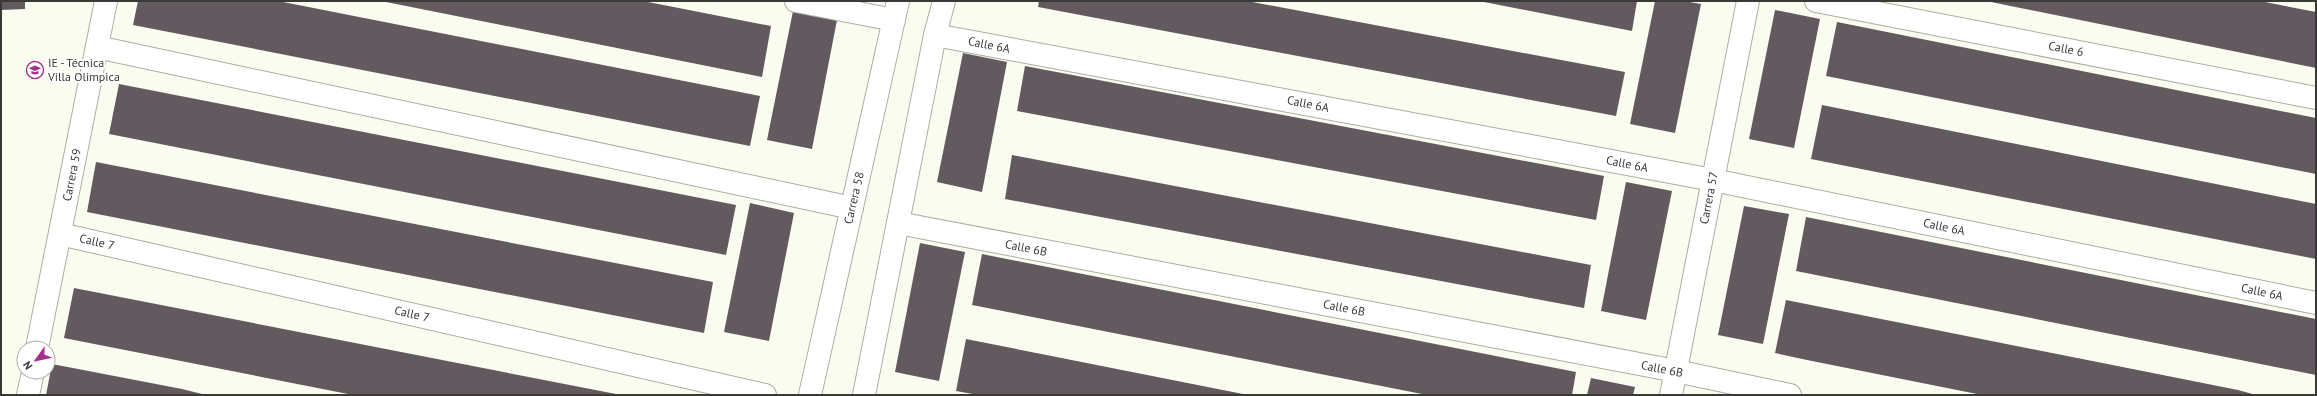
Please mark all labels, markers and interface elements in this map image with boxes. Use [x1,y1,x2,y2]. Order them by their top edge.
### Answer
street label: Calle 6A [967,33,1011,56]
street label: Calle 6 [2047,38,2085,59]
place label: IE - Técnica Villa Olimpica [47,55,120,84]
school or university icon: IE - Técnica Villa Olimpica [25,60,45,80]
street label: Calle 6A [1286,92,1330,115]
street label: Carrera 59 [59,147,84,202]
street label: Calle 6A [1605,152,1649,175]
street label: Carrera 58 [840,170,867,225]
street label: Carrera 57 [1696,170,1721,225]
street label: Calle 6A [1922,215,1966,238]
street label: Calle 7 [78,230,116,253]
street label: Calle 6B [1004,236,1048,259]
street label: Calle 6A [2240,280,2284,303]
street label: Calle 6B [1322,296,1366,319]
street label: Calle 7 [393,302,431,325]
north arrow [16,340,56,380]
street label: Calle 6B [1640,357,1684,380]
text: N [20,359,35,372]

